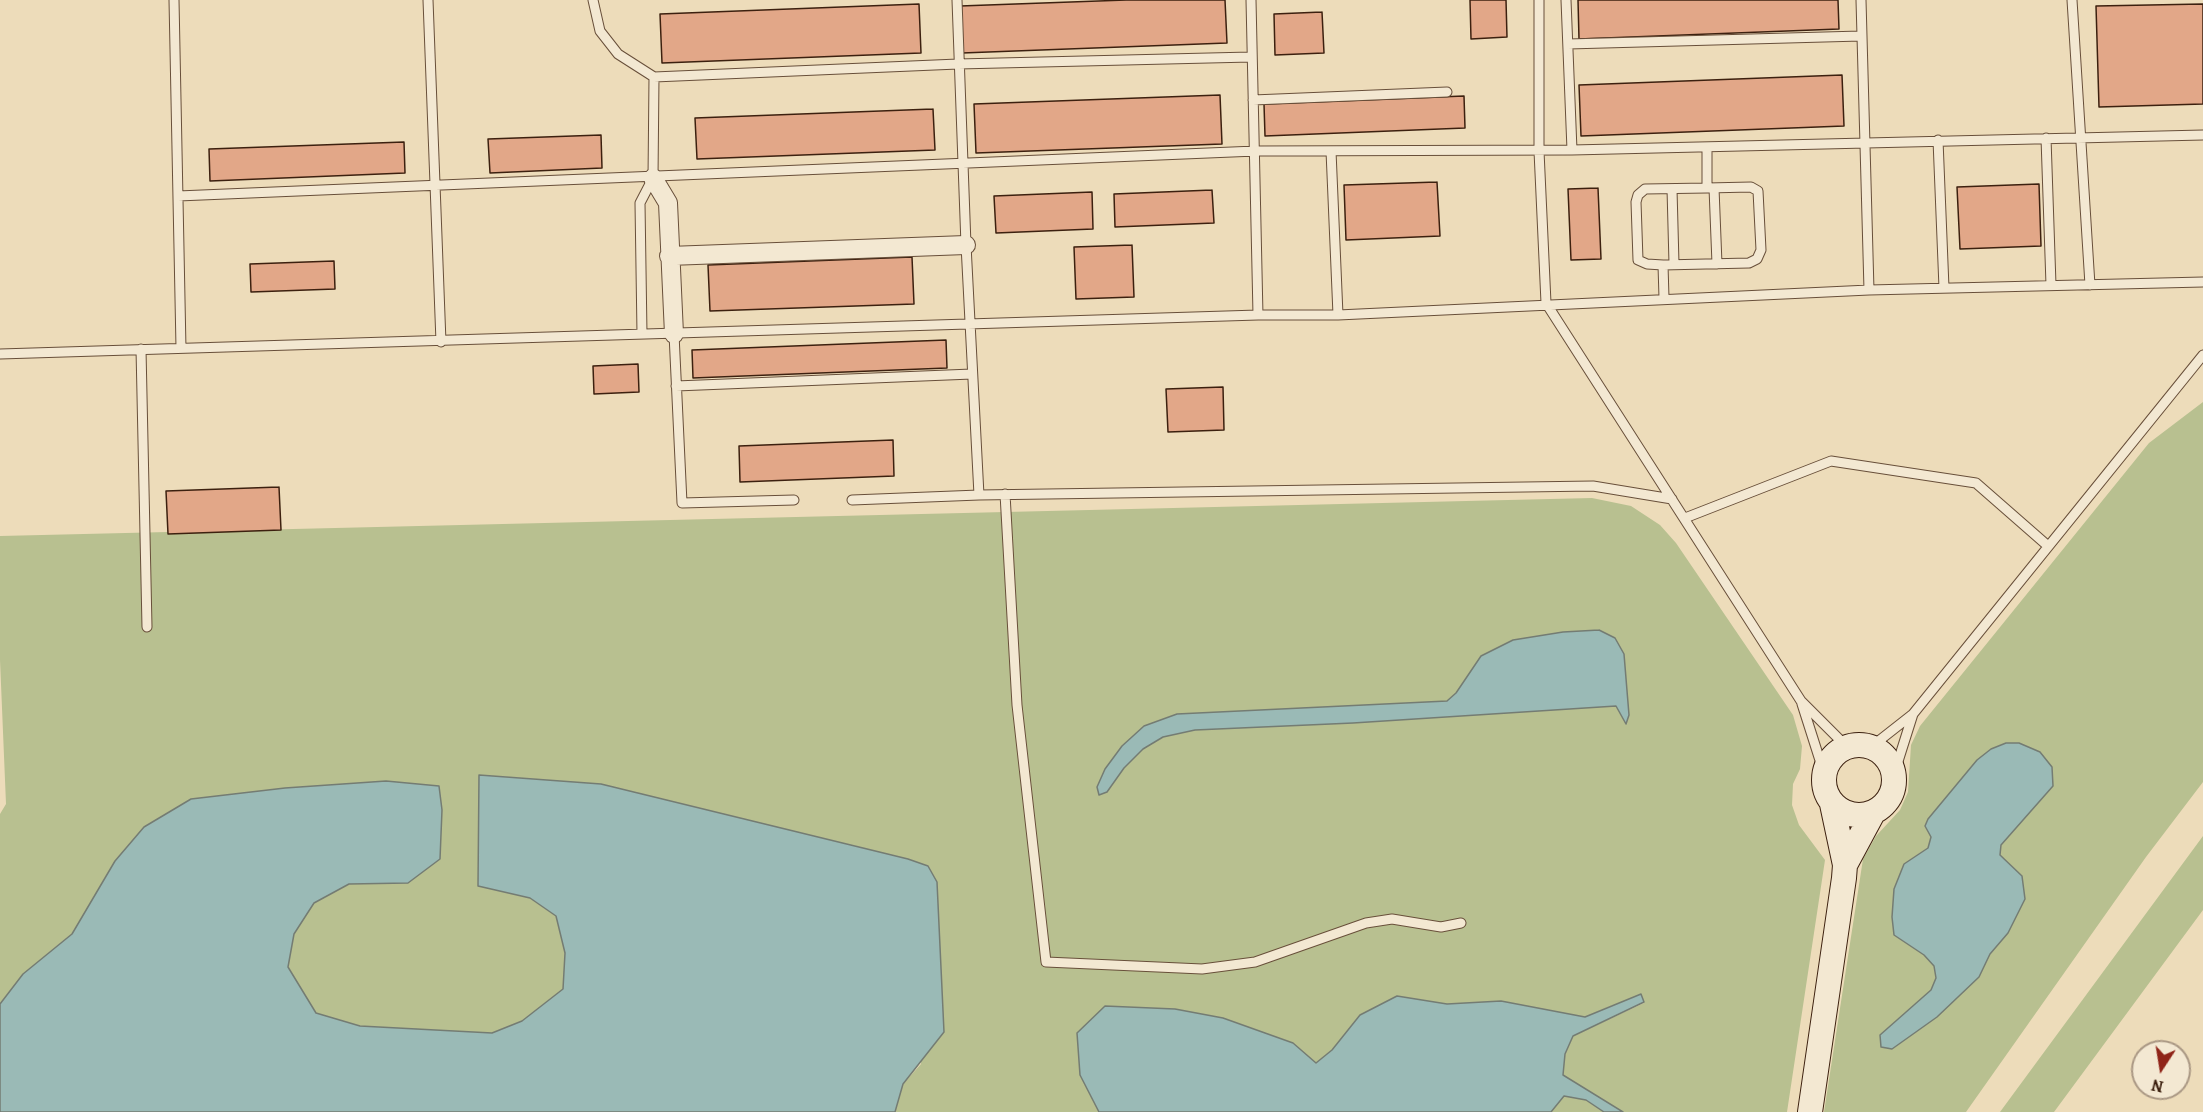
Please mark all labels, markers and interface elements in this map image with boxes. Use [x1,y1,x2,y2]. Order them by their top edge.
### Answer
north arrow [2131,1040,2191,1100]
text: N [2150,1074,2166,1098]

